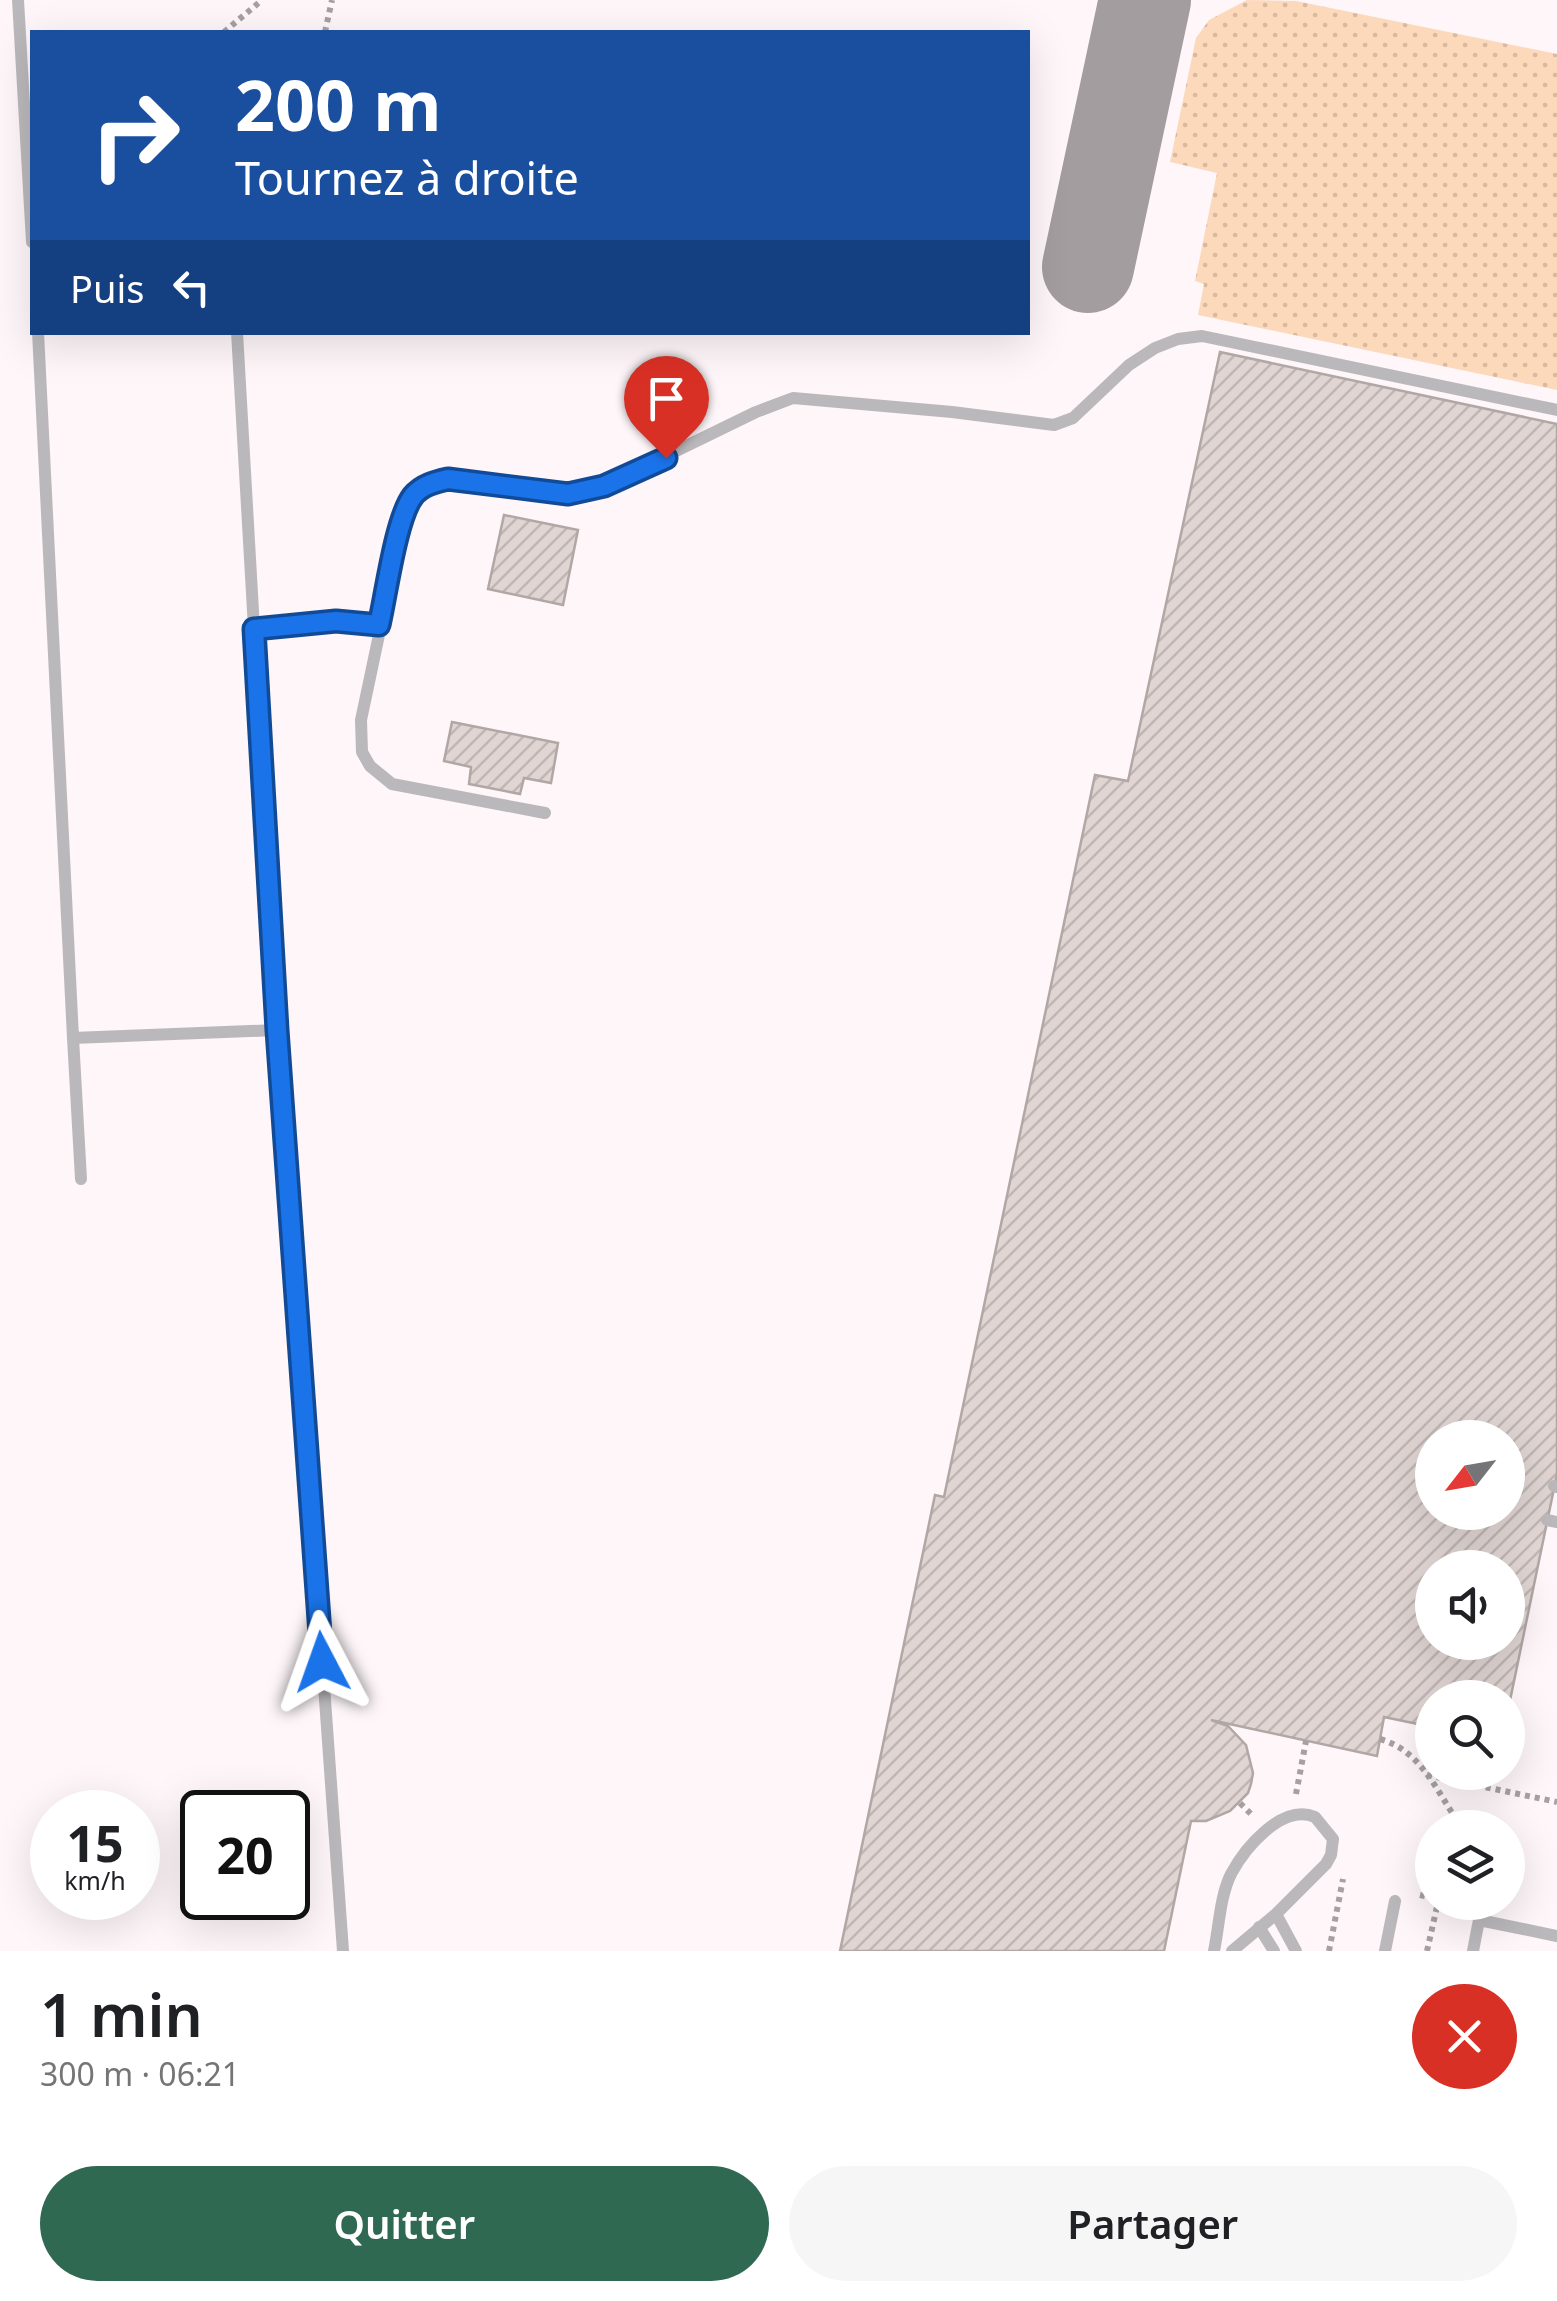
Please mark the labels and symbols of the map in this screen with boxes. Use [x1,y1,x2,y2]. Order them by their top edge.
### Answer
pin [624,356,709,459]
north arrow [1415,1420,1525,1530]
position arrow [270,1610,374,1714]
speed limit sign: 20 [180,1790,310,1920]

